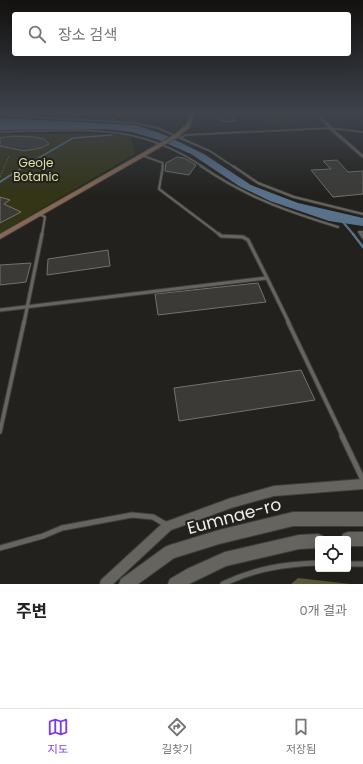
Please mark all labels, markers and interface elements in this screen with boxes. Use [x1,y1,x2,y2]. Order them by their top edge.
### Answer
search box [12,12,351,56]
icon: search [26,23,48,45]
text: 장소 검색 [58,24,117,45]
park label: Geoje Botanic [13,154,59,185]
street label: Eumnae-ro [184,492,284,540]
map controls [315,536,351,572]
button: locate [315,536,351,572]
text: 주변 [16,599,47,623]
text: 0개 결과 [299,601,347,620]
tab: 지도 [47,716,69,758]
tab: 길찾기 [162,716,192,758]
tab: 저장됨 [286,716,316,758]

